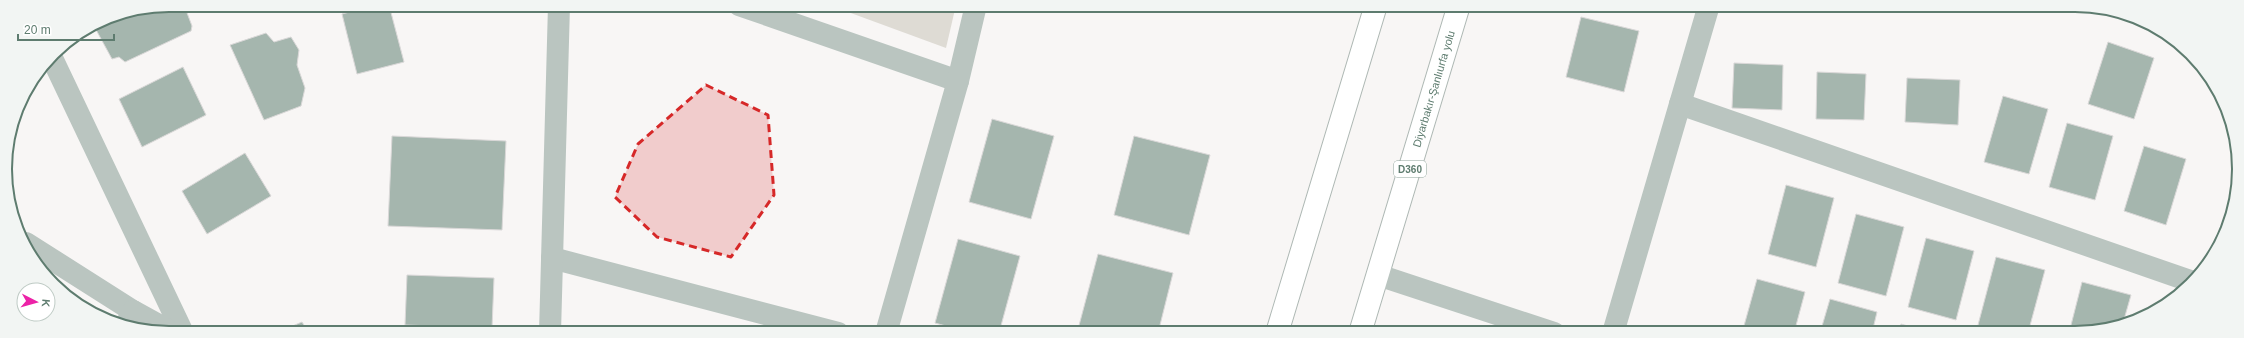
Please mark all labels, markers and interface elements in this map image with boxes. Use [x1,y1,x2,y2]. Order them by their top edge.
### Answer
scale bar [18,16,114,42]
text: 20 m [24,23,51,37]
street label: Diyarbakır-Şanlıurfa yolu [1410,29,1457,149]
road number: D360 [1394,161,1426,177]
north arrow [16,282,56,322]
text: K [40,298,52,308]

